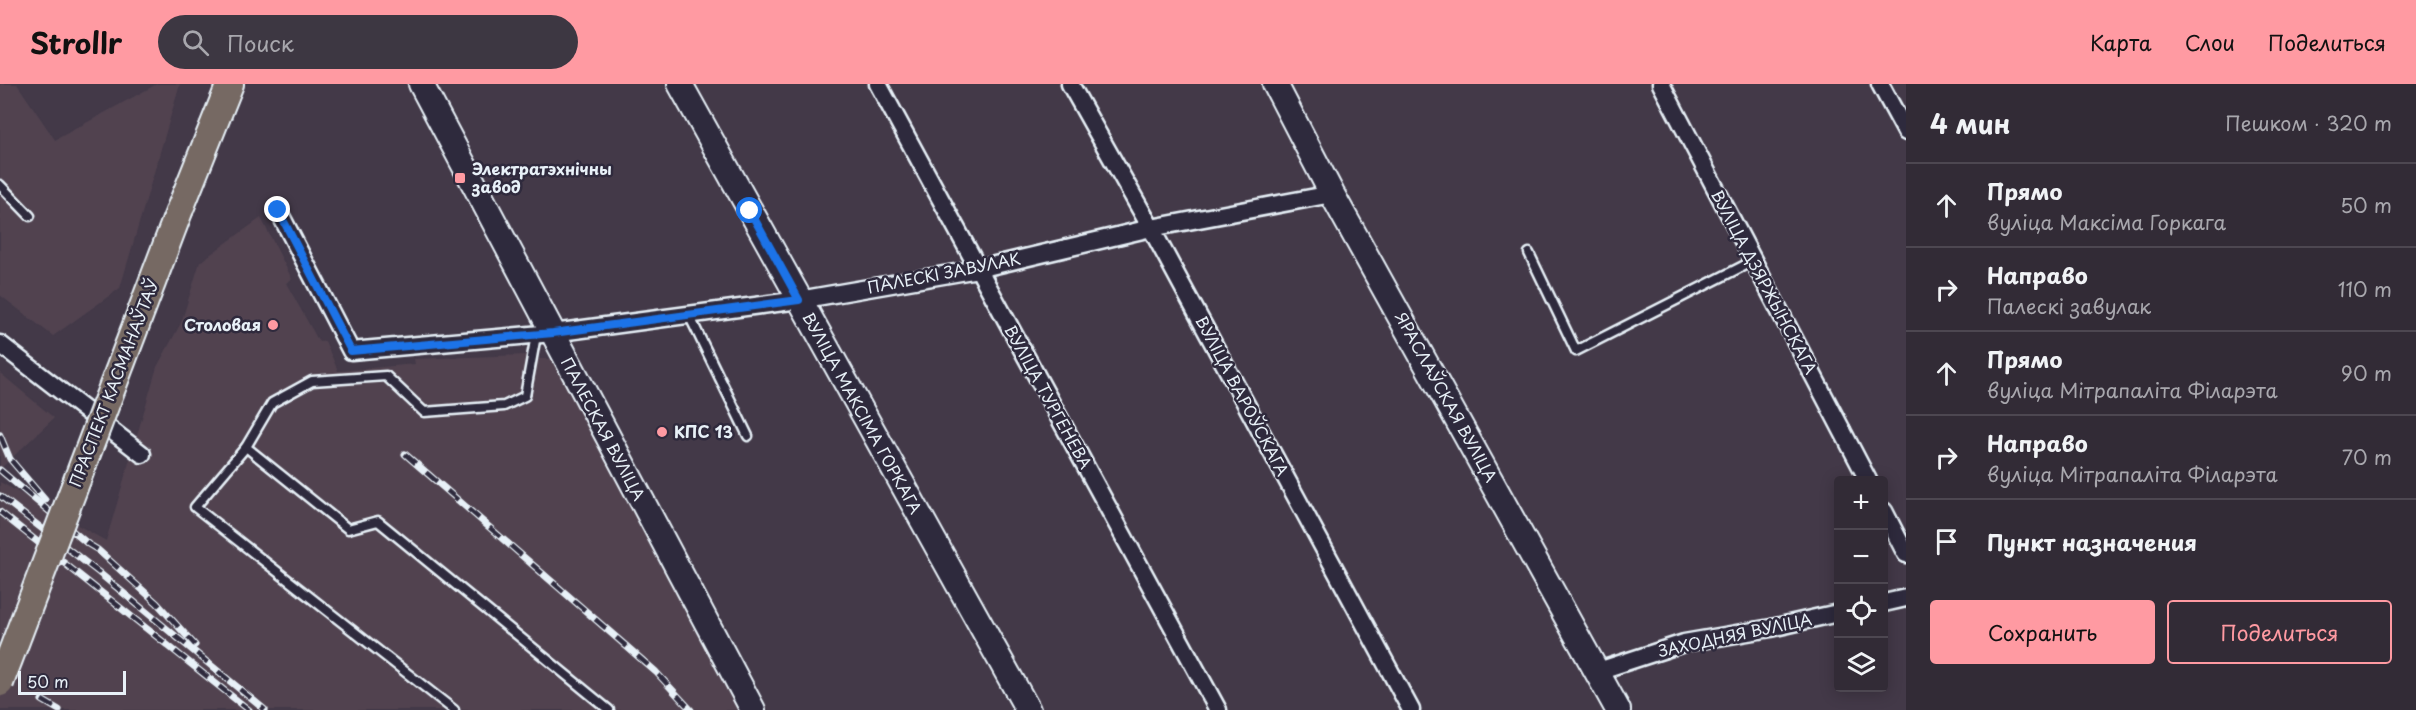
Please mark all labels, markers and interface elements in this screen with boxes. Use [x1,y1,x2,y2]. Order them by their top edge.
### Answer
search box [158,15,578,69]
text: Strollr [30,21,122,64]
icon: search [179,26,212,59]
text: Поиск [227,26,294,59]
text: Карта [2090,26,2152,58]
text: Слои [2185,26,2235,58]
text: Поделиться [2268,26,2386,58]
text: 4 мин [1930,104,2011,143]
text: Пешком · 320 m [2225,108,2392,138]
place label: Электратэхнічны завод [471,156,612,198]
marker: Электратэхнічны завод [453,171,467,185]
text: Прямо [1987,174,2062,207]
street label: ВУЛІЦА ДЗЯРЖЫНСКАГА [1706,185,1824,378]
icon: ahead [1930,189,1963,222]
text: 50 m [2340,190,2392,220]
route end [264,196,290,222]
route start [736,197,762,223]
text: вуліца Максіма Горкага [1987,207,2226,237]
street label: ПАЛЕСКІ ЗАВУЛАК [865,245,1023,299]
text: Направо [1987,258,2088,291]
icon: right [1930,273,1963,306]
text: 110 m [2338,274,2392,304]
street label: ПРАСПЕКТ КАСМАНАЎТАЎ [62,275,164,490]
text: Палескі завулак [1987,291,2151,321]
street label: ВУЛІЦА МАКСІМА ГОРКАГА [797,307,928,518]
street label: ЯРАСЛАЎСКАЯ ВУЛІЦА [1390,307,1504,486]
street label: ВУЛІЦА ВАРОЎСКАГА [1190,311,1295,480]
place label: Столовая [184,312,261,336]
marker: Столовая [266,318,280,332]
street label: ВУЛІЦА ТУРГЕНЕВА [999,320,1099,473]
text: Прямо [1987,342,2062,375]
street label: ПАЛЕСКАЯ ВУЛІЦА [556,353,652,504]
icon: ahead [1930,357,1963,390]
text: 90 m [2341,358,2392,388]
text: вуліца Мітрапаліта Філарэта [1987,375,2278,405]
place label: КПС 13 [674,419,733,443]
marker: КПС 13 [655,425,669,439]
text: Направо [1987,426,2088,459]
icon: right [1930,441,1963,474]
text: 70 m [2342,442,2392,472]
text: вуліца Мітрапаліта Філарэта [1987,459,2278,489]
map controls [1834,476,1888,692]
button: + [1834,476,1888,530]
icon: arrive [1930,525,1963,558]
text: Пункт назначения [1987,525,2197,558]
button: − [1834,530,1888,584]
button: locate [1834,584,1888,638]
button: Сохранить [1930,600,2155,664]
button: Поделиться [2167,600,2392,664]
street label: ЗАХОДНЯЯ ВУЛІЦА [1656,606,1814,662]
button: layers [1834,638,1888,692]
scale bar [18,668,126,696]
text: 50 m [27,669,68,693]

